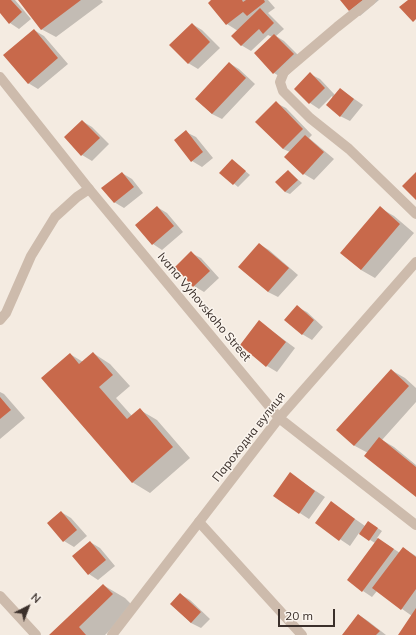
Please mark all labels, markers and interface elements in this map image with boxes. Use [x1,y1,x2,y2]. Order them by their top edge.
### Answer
street label: Ivana Vyhovskoho Street [154,250,254,364]
street label: Пароходна вулиця [209,389,289,485]
north arrow [8,587,48,627]
text: N [28,590,44,606]
scale bar [280,601,337,627]
text: 20 m [285,608,313,623]

